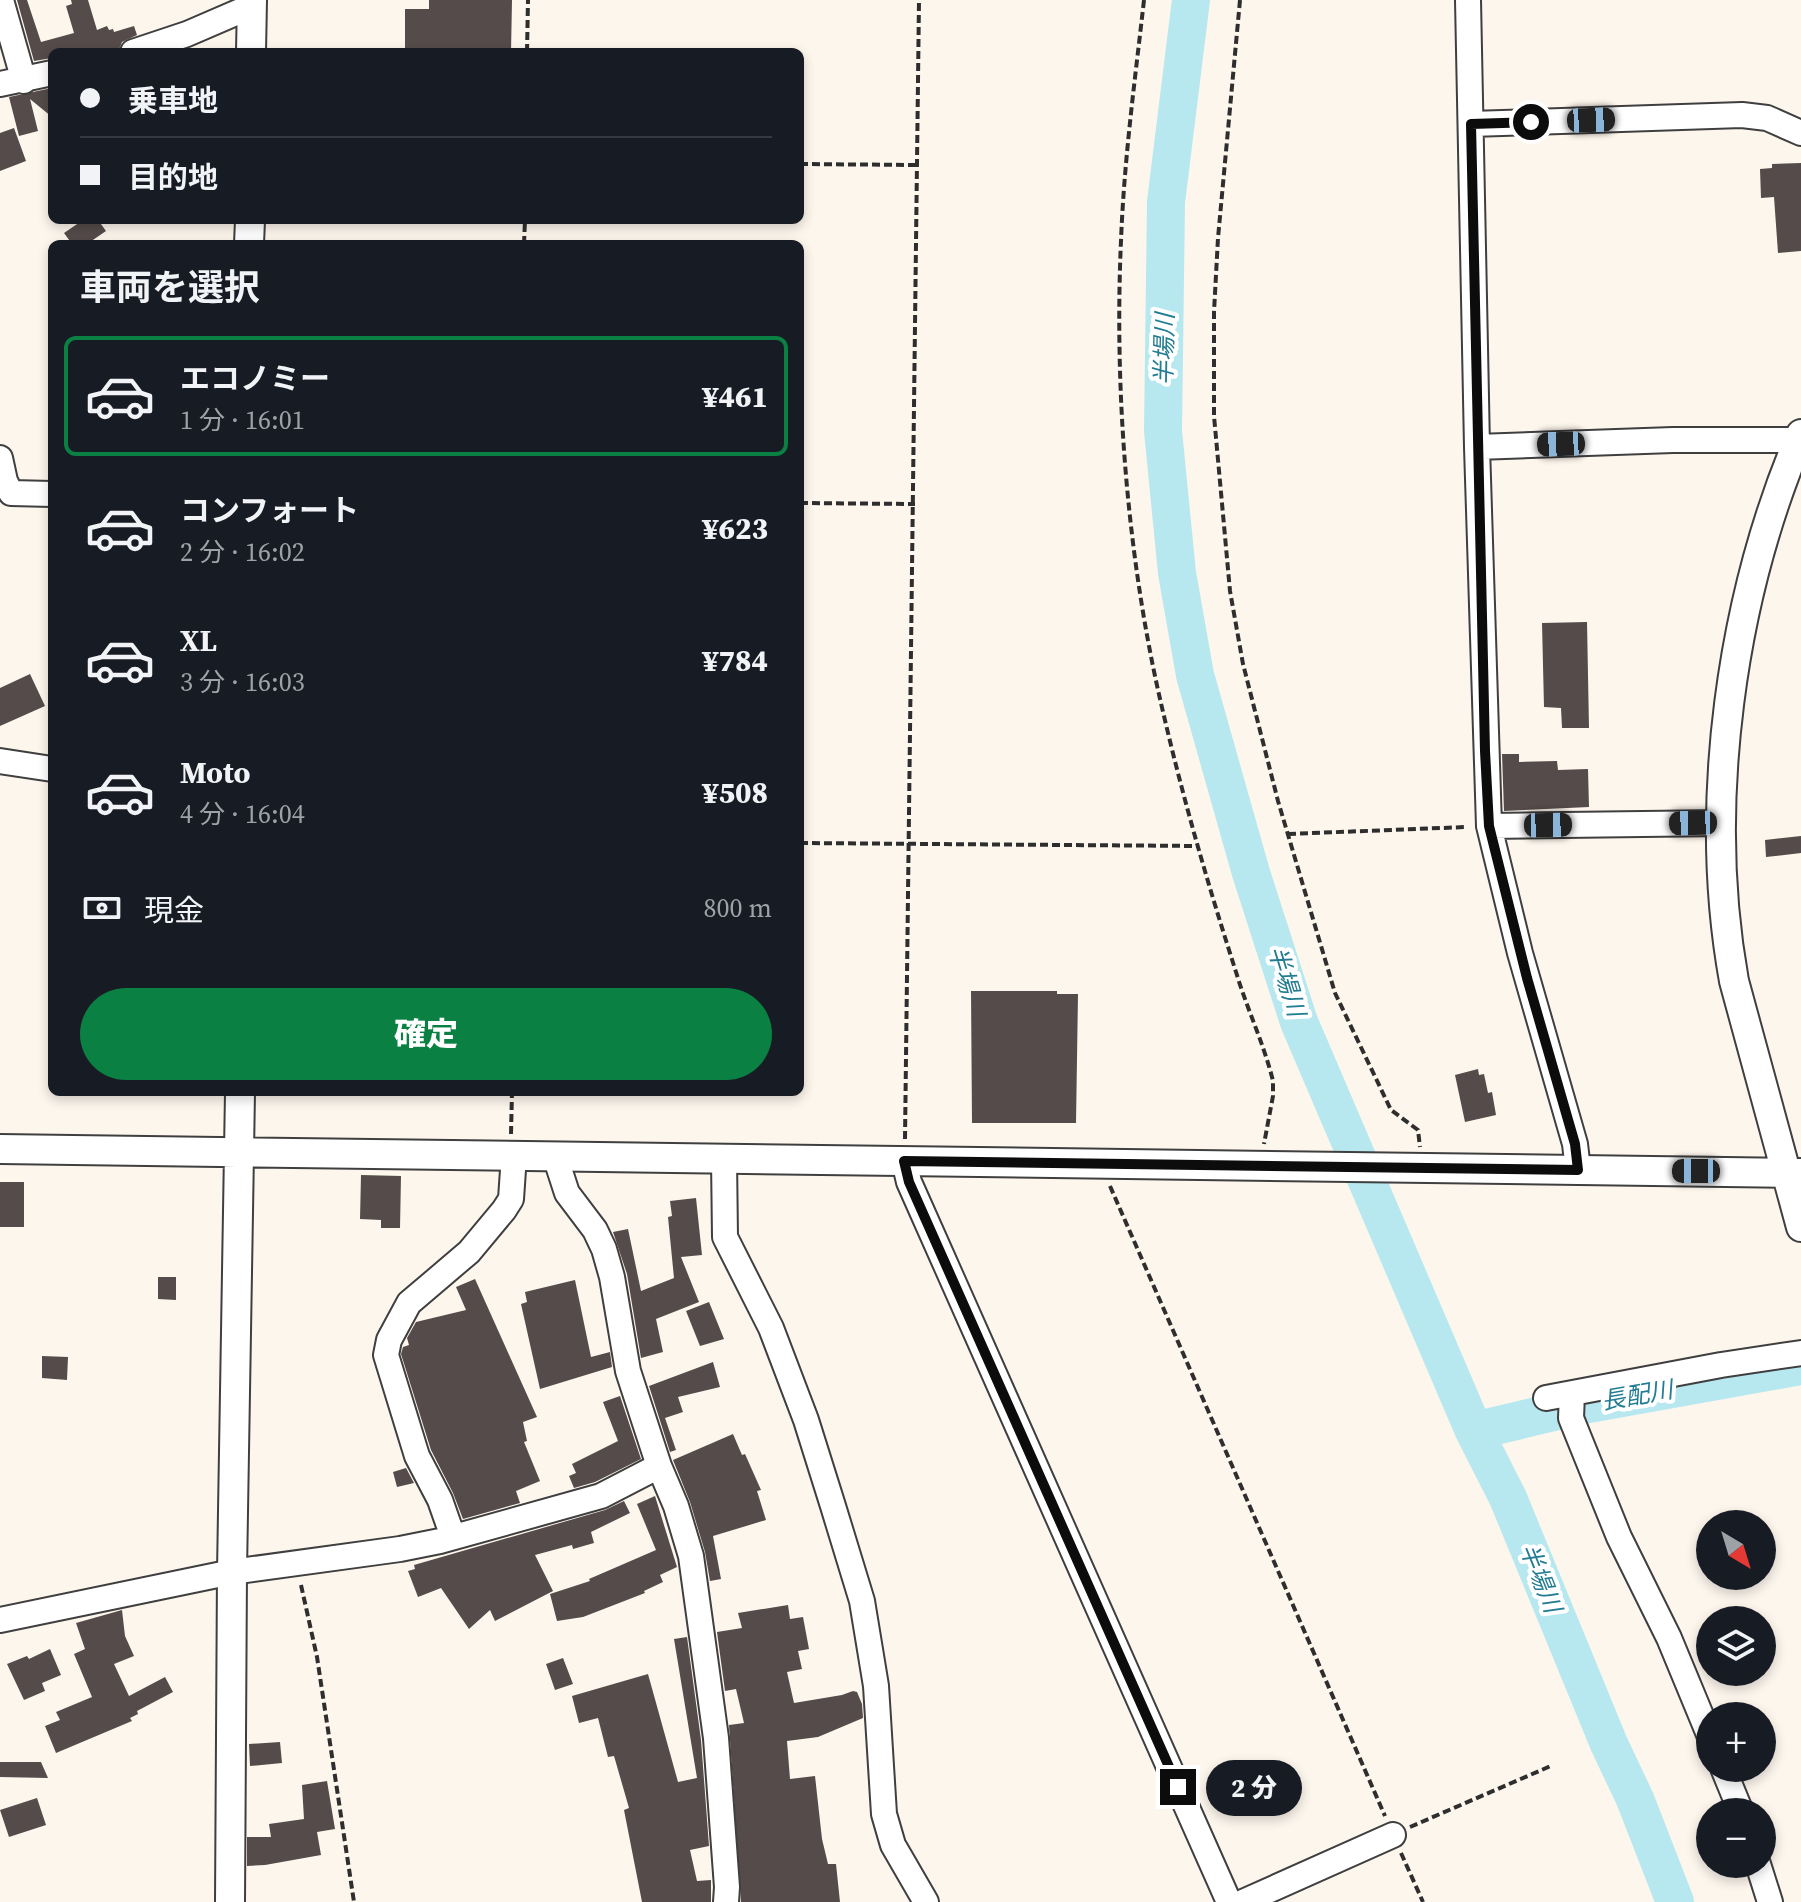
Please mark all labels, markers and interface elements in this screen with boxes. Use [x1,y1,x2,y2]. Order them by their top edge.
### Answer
text: 乗車地 [128,80,218,121]
route start [1513,104,1549,140]
car [1567,107,1615,133]
text: 目的地 [128,157,218,198]
text: 車両を選択 [80,263,260,312]
water label: 半場川 [1147,310,1181,385]
text: エコノミー [180,358,330,399]
icon: car [84,360,156,432]
text: ¥461 [702,376,768,417]
text: 1 分 · 16:01 [180,402,305,438]
car [1537,431,1585,457]
text: コンフォート [180,490,359,531]
icon: car [84,492,156,564]
text: ¥623 [702,508,768,549]
text: 2 分 · 16:02 [180,534,305,570]
text: XL [180,620,217,661]
icon: car [84,624,156,696]
text: ¥784 [702,640,768,681]
text: 3 分 · 16:03 [180,664,305,700]
text: Moto [180,752,251,793]
icon: car [84,756,156,828]
text: ¥508 [702,772,768,813]
text: 4 分 · 16:04 [180,796,305,832]
car [1669,811,1717,835]
car [1524,813,1572,837]
icon: cash [80,886,124,930]
text: 現金 [144,890,204,931]
text: 800 m [704,890,772,926]
water label: 半場川 [1261,942,1314,1023]
button: 確定 [80,988,772,1080]
car [1672,1159,1720,1183]
water label: 長配川 [1599,1372,1678,1418]
north arrow [1696,1510,1776,1590]
map controls [1696,1510,1776,1878]
water label: 半場川 [1512,1538,1571,1620]
button: layers [1696,1606,1776,1686]
button: + [1696,1702,1776,1782]
callout: 2 分 [1206,1759,1302,1815]
route end [1160,1769,1196,1805]
text: 2 分 [1231,1770,1277,1806]
button: − [1696,1798,1776,1878]

